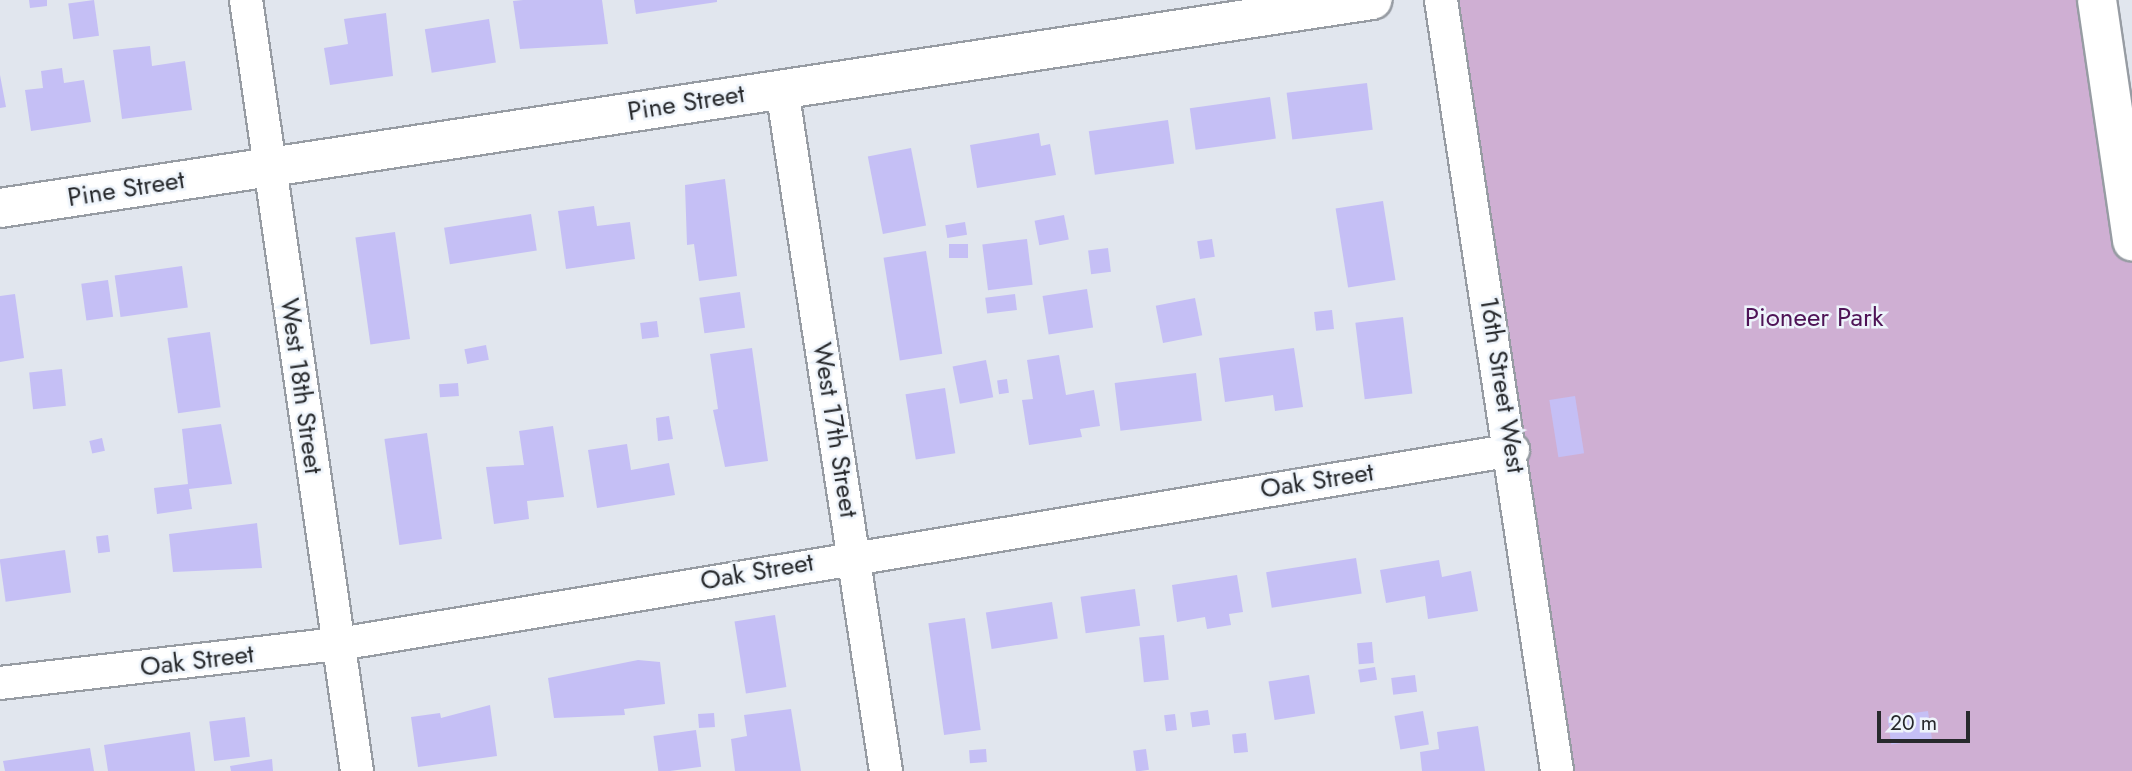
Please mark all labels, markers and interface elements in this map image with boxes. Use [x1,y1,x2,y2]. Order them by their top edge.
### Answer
street label: Pine Street [625,78,747,128]
street label: Pine Street [65,164,187,214]
street label: 16th Street West [1473,295,1531,475]
street label: West 18th Street [273,296,329,476]
park label: Pioneer Park [1745,302,1883,334]
street label: West 17th Street [806,340,864,520]
street label: Oak Street [1258,457,1376,505]
street label: Oak Street [698,547,816,597]
street label: Oak Street [138,639,256,683]
scale bar [1880,698,1973,742]
text: 20 m [1890,708,1937,738]

